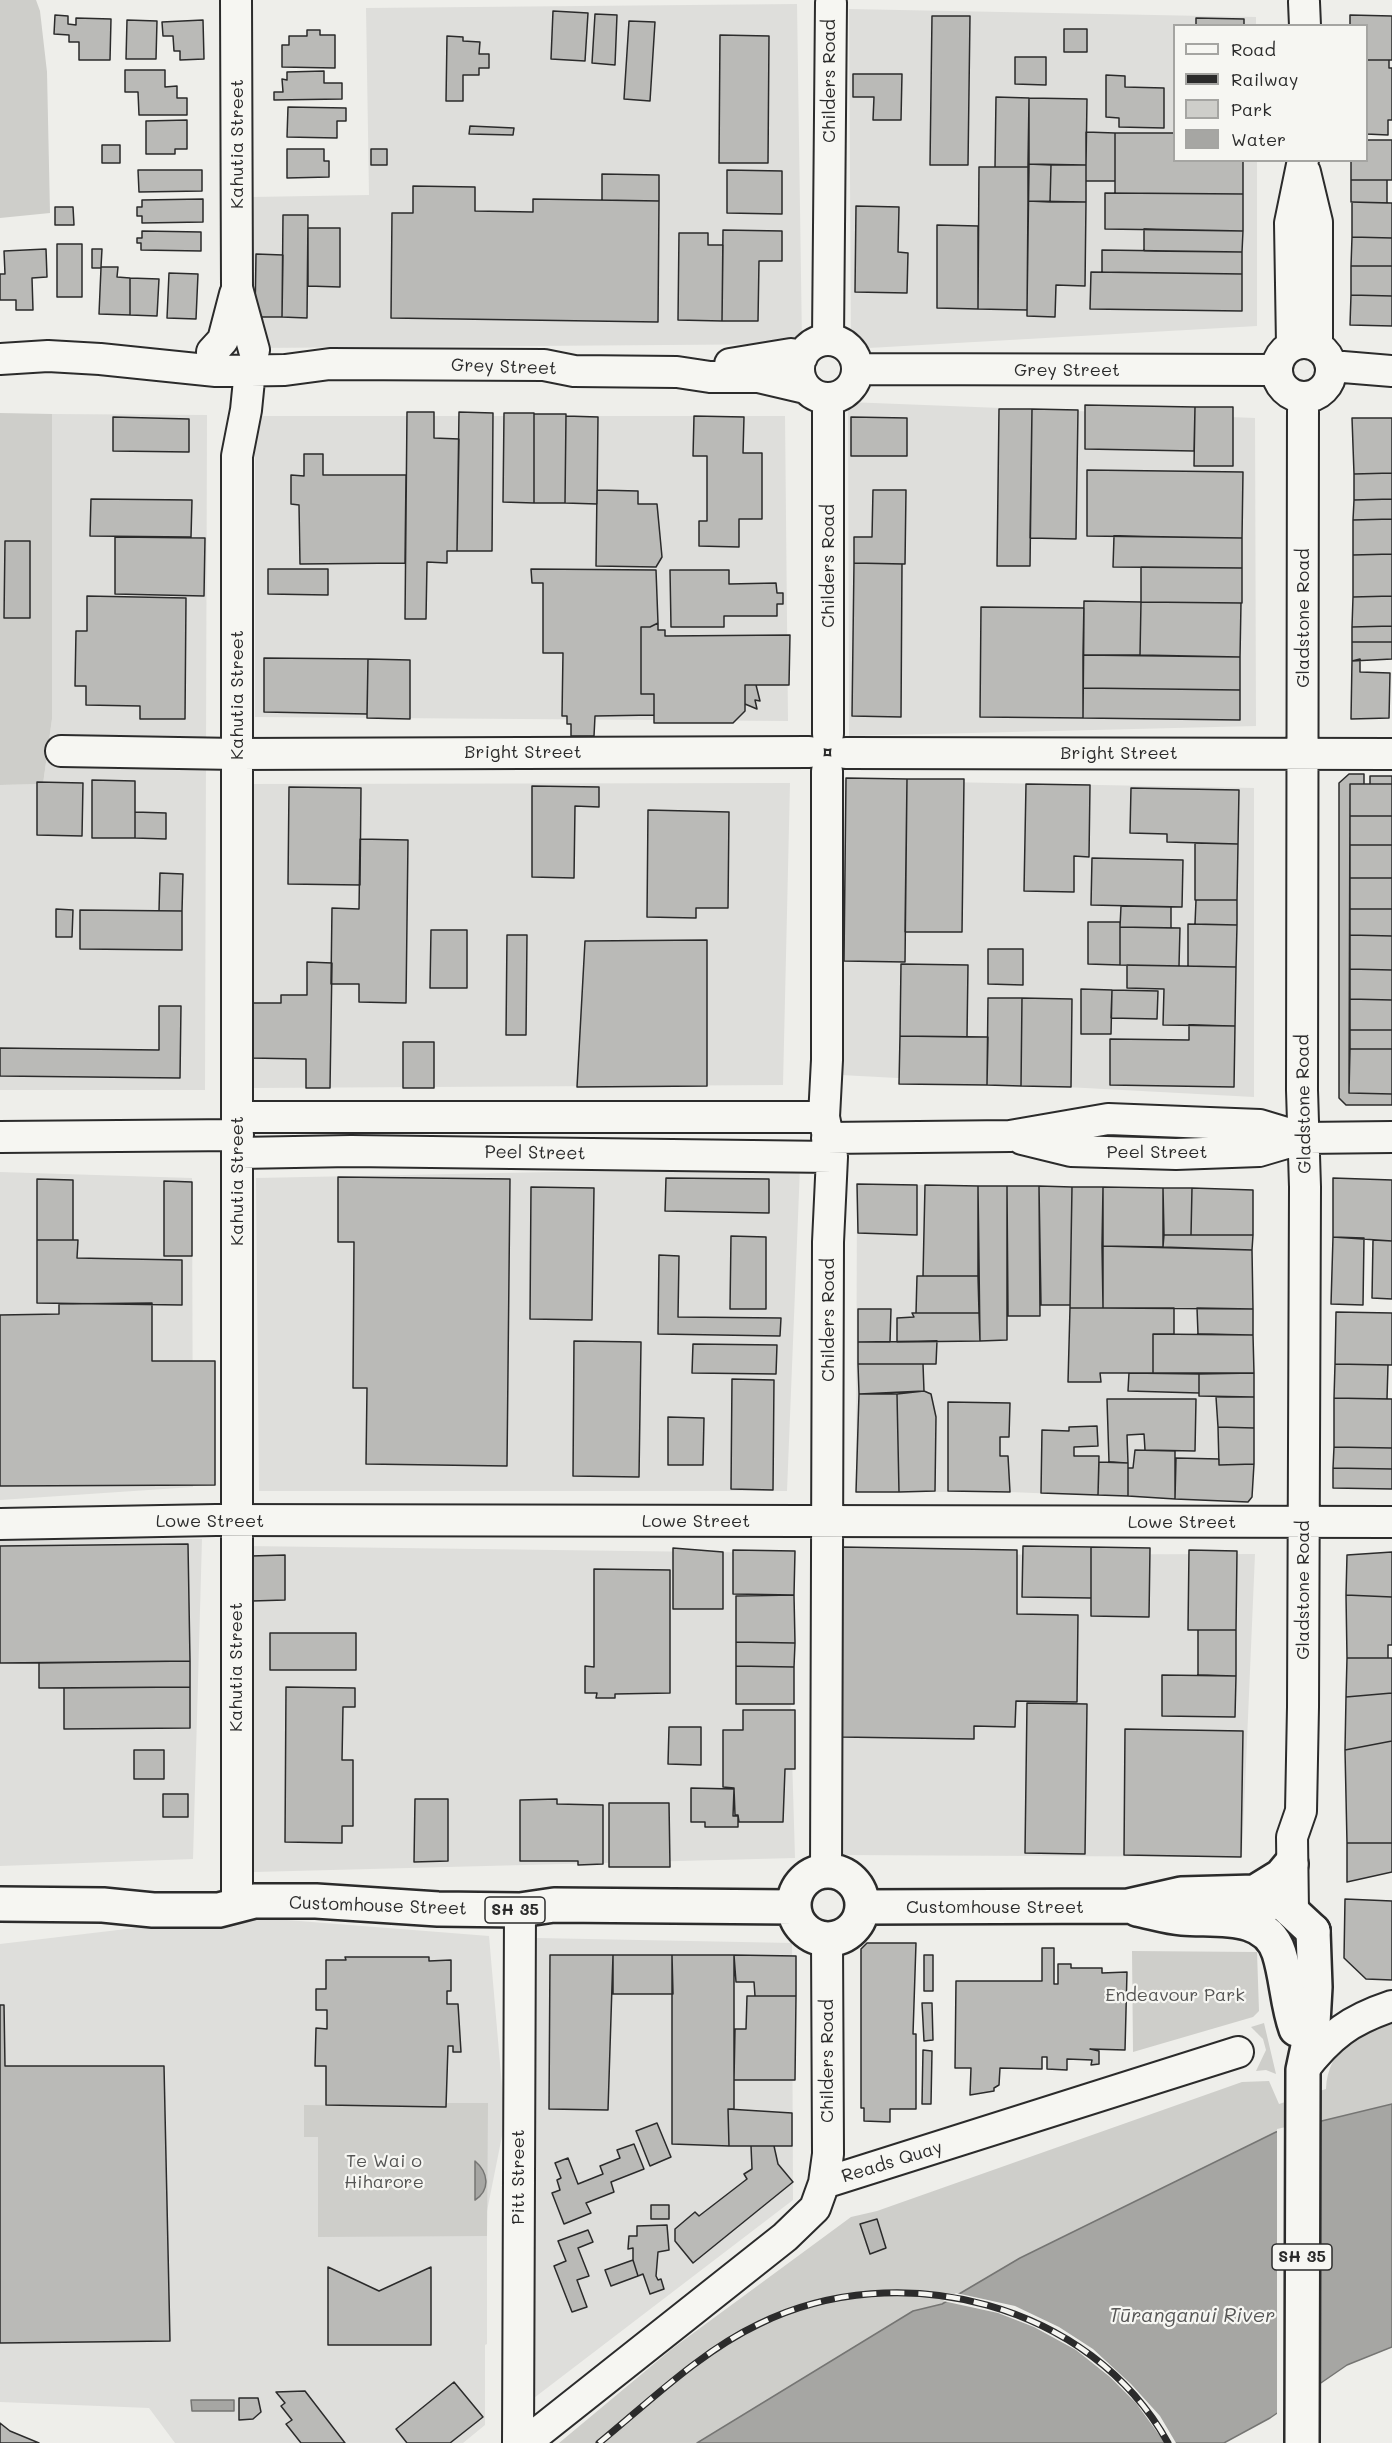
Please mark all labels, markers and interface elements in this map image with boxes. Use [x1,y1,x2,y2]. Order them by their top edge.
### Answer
street label: Childers Road [818,19,840,143]
legend [1173,24,1368,162]
text: Road [1231,37,1276,61]
text: Railway [1231,67,1298,91]
street label: Kahutia Street [226,79,248,209]
text: Park [1231,97,1272,121]
text: Water [1231,127,1286,151]
street label: Grey Street [451,354,557,380]
street label: Grey Street [1014,359,1120,381]
street label: Childers Road [817,504,839,628]
street label: Gladstone Road [1292,548,1314,688]
street label: Kahutia Street [226,630,248,760]
street label: Bright Street [464,741,582,763]
street label: Bright Street [1060,742,1178,764]
street label: Gladstone Road [1292,1034,1316,1174]
street label: Kahutia Street [226,1116,248,1246]
street label: Peel Street [484,1141,586,1165]
street label: Peel Street [1107,1141,1207,1163]
street label: Childers Road [817,1258,839,1382]
street label: Lowe Street [156,1510,264,1532]
street label: Lowe Street [642,1510,750,1532]
street label: Lowe Street [1128,1511,1236,1533]
street label: Gladstone Road [1292,1520,1314,1660]
street label: Kahutia Street [225,1602,247,1732]
street label: Customhouse Street [289,1892,467,1920]
street label: Customhouse Street [906,1896,1084,1918]
road number: SH 35 [485,1897,545,1923]
park label: Endeavour Park [1105,1984,1245,2006]
street label: Childers Road [816,1999,838,2123]
street label: Pitt Street [507,2129,529,2225]
street label: Reads Quay [839,2136,945,2188]
park label: Te Wai o Hiharore [344,2150,424,2192]
road number: SH 35 [1272,2244,1332,2270]
water label: Tūranganui River [1109,2304,1275,2328]

